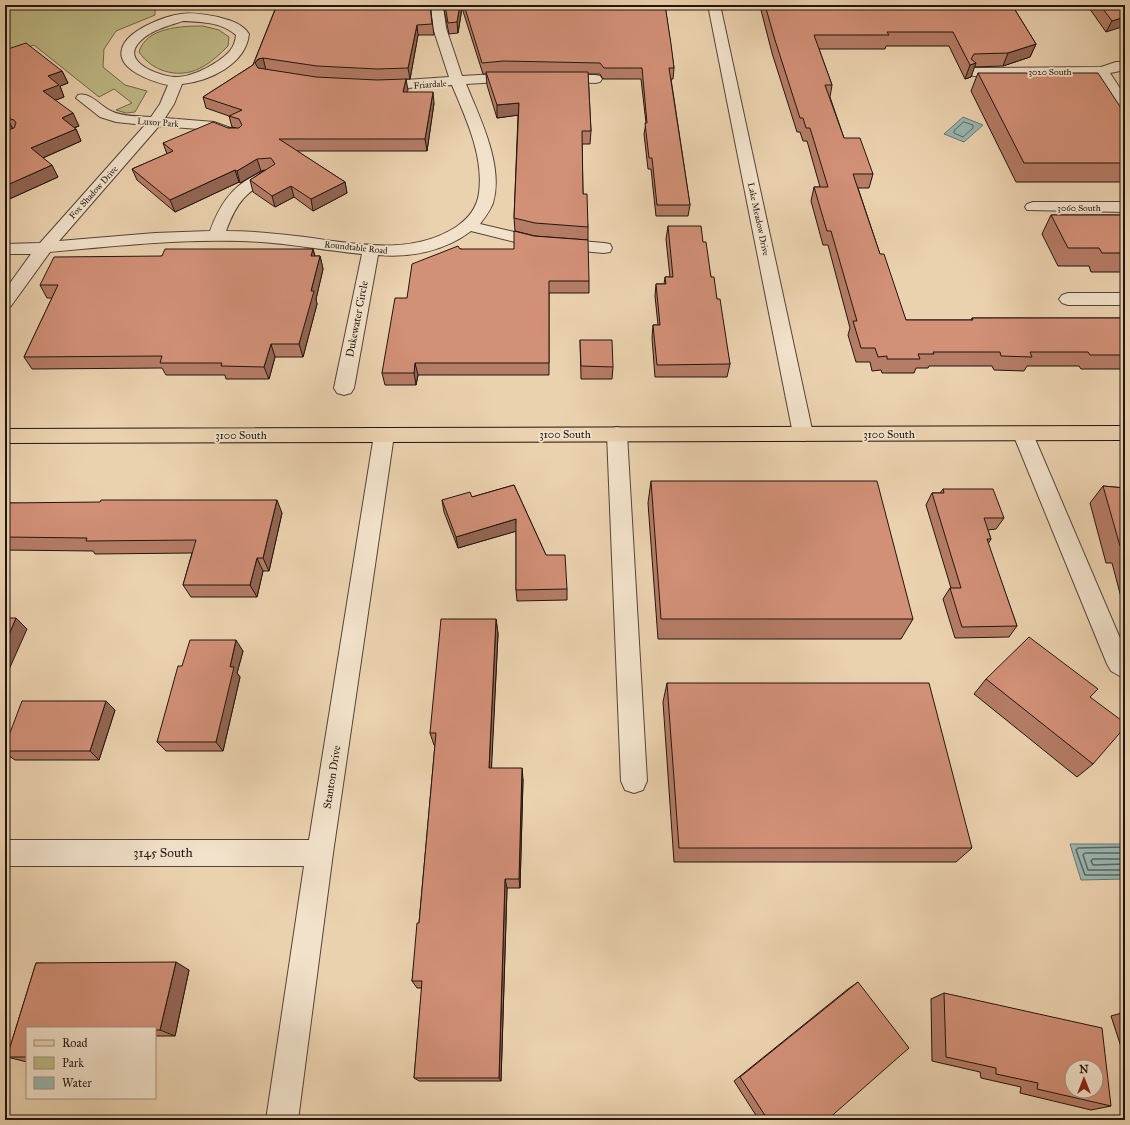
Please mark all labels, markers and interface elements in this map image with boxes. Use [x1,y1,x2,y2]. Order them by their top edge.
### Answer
street label: 3020 South [1028,66,1072,77]
street label: Friardale [413,77,447,91]
street label: Luxor Park [137,115,180,129]
street label: Fox Shadow Drive [66,163,120,221]
street label: Lake Meadow Drive [746,181,772,257]
street label: 3060 South [1057,202,1101,213]
street label: Roundtable Road [324,238,389,256]
street label: Dukewater Circle [343,279,371,358]
street label: 3100 South [539,428,591,441]
street label: 3100 South [863,428,915,441]
street label: 3100 South [215,429,267,442]
street label: Stanton Drive [321,744,343,810]
street label: 3145 South [133,845,193,861]
legend [26,1027,156,1099]
text: Road [62,1036,88,1050]
text: Park [62,1056,84,1070]
north arrow [1064,1059,1104,1099]
text: N [1079,1063,1089,1076]
text: Water [62,1076,92,1090]

